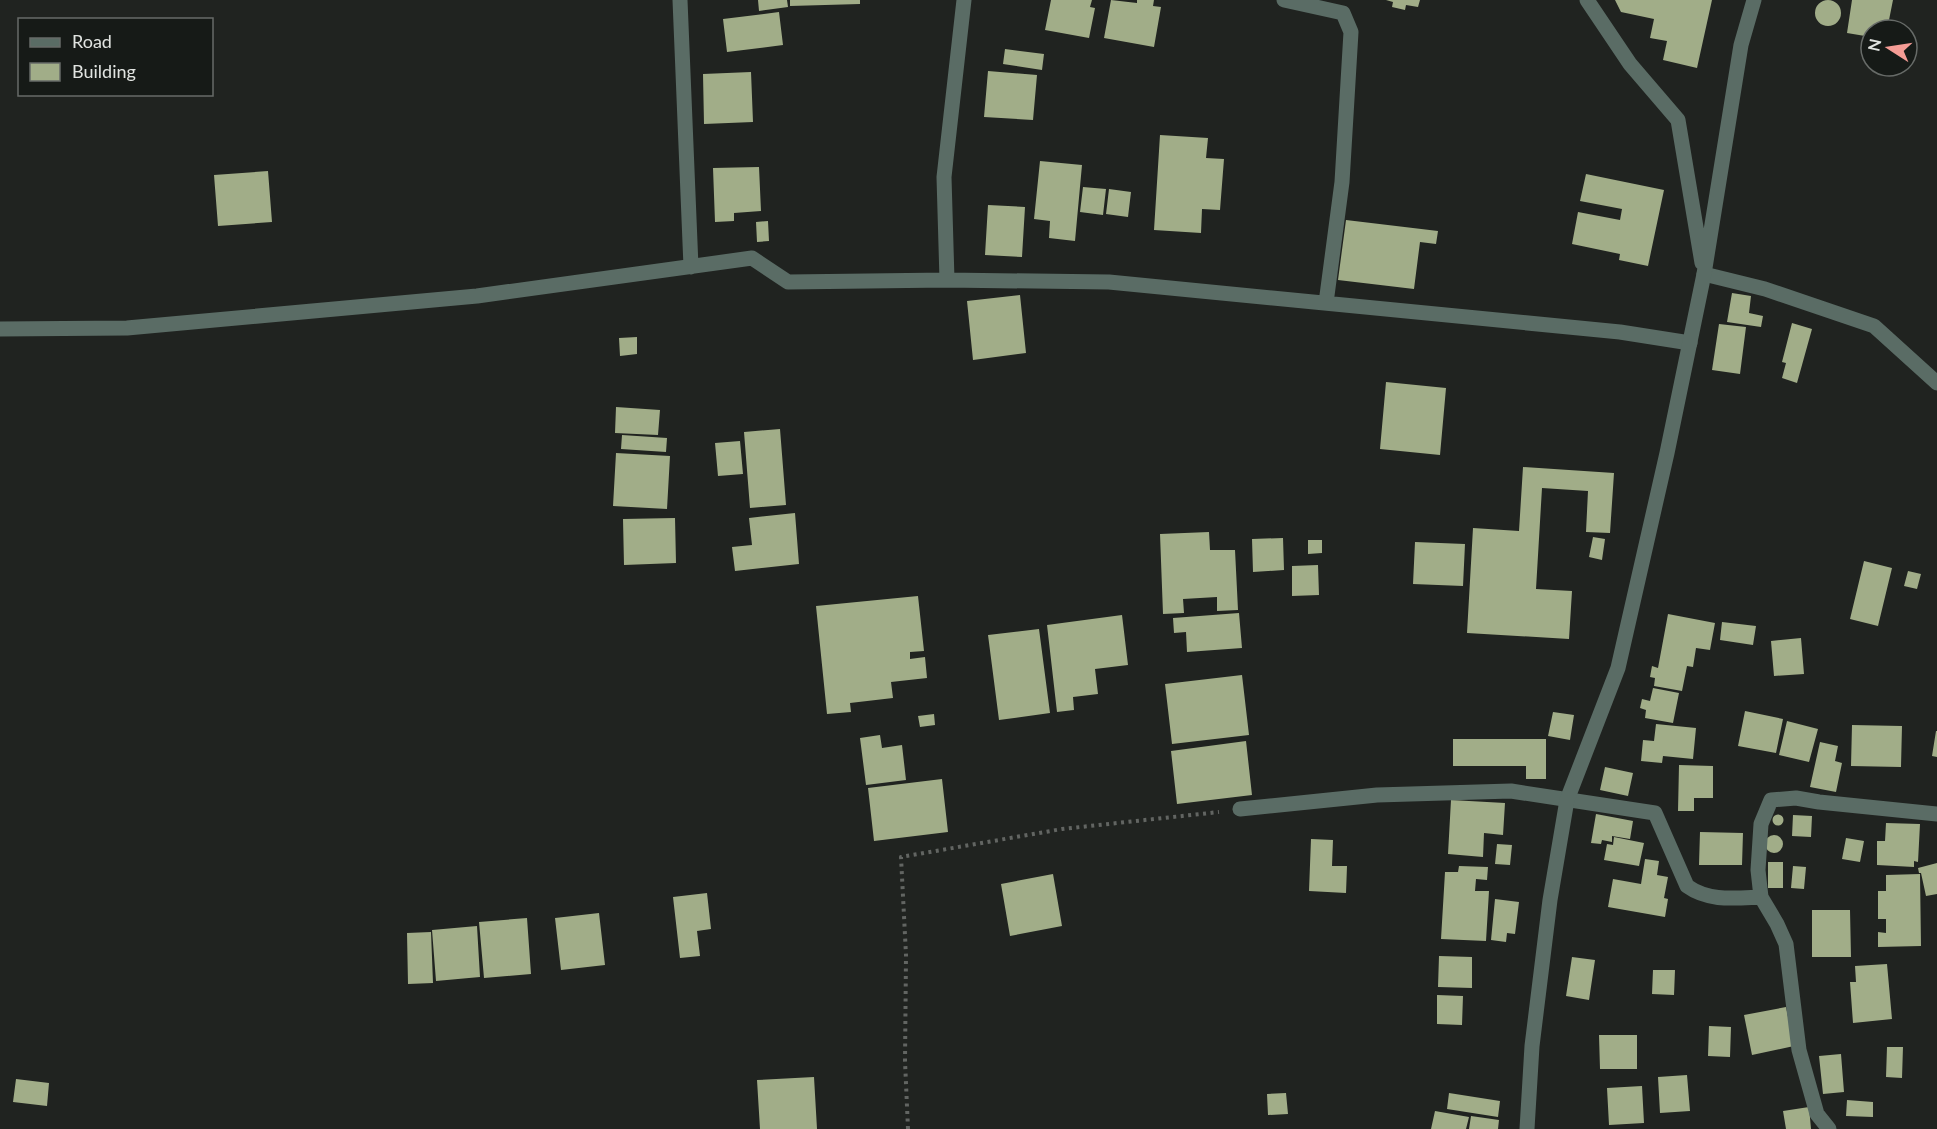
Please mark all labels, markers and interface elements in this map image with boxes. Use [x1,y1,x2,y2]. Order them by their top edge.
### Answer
legend [18,18,213,96]
north arrow [1859,18,1919,78]
text: Road [72,30,112,52]
text: N [1863,37,1884,53]
text: Building [72,60,136,82]

